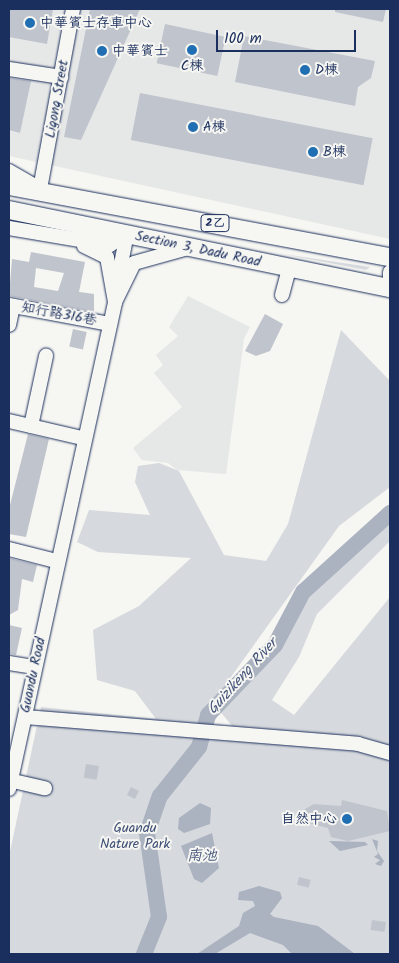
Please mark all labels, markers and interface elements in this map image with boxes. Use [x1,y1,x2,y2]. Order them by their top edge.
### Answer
place label: 中華賓士存車中心 [40,15,152,31]
marker: 中華賓士存車中心 [24,17,36,29]
scale bar [219,20,359,52]
text: 100 m [224,27,262,51]
place label: 中華賓士 [112,43,168,59]
marker: C棟 [186,44,198,56]
marker: 中華賓士 [96,45,108,57]
place label: C棟 [181,58,203,74]
street label: Ligong Street [42,59,72,139]
place label: D棟 [315,62,338,78]
marker: D棟 [299,64,311,76]
place label: A棟 [203,119,226,135]
marker: A棟 [187,121,199,133]
place label: B棟 [323,144,346,160]
marker: B棟 [307,146,319,158]
road number: 2乙 [200,214,230,232]
street label: Section 3, Dadu Road [134,227,262,271]
street label: 知行路316巷 [20,299,98,329]
street label: Guandu Road [17,636,49,714]
water label: Guizikeng River [204,636,282,718]
place label: 自然中心 [281,811,337,827]
marker: 自然中心 [341,813,353,825]
park label: Guandu Nature Park [100,820,170,852]
water label: 南池 [187,848,217,866]

